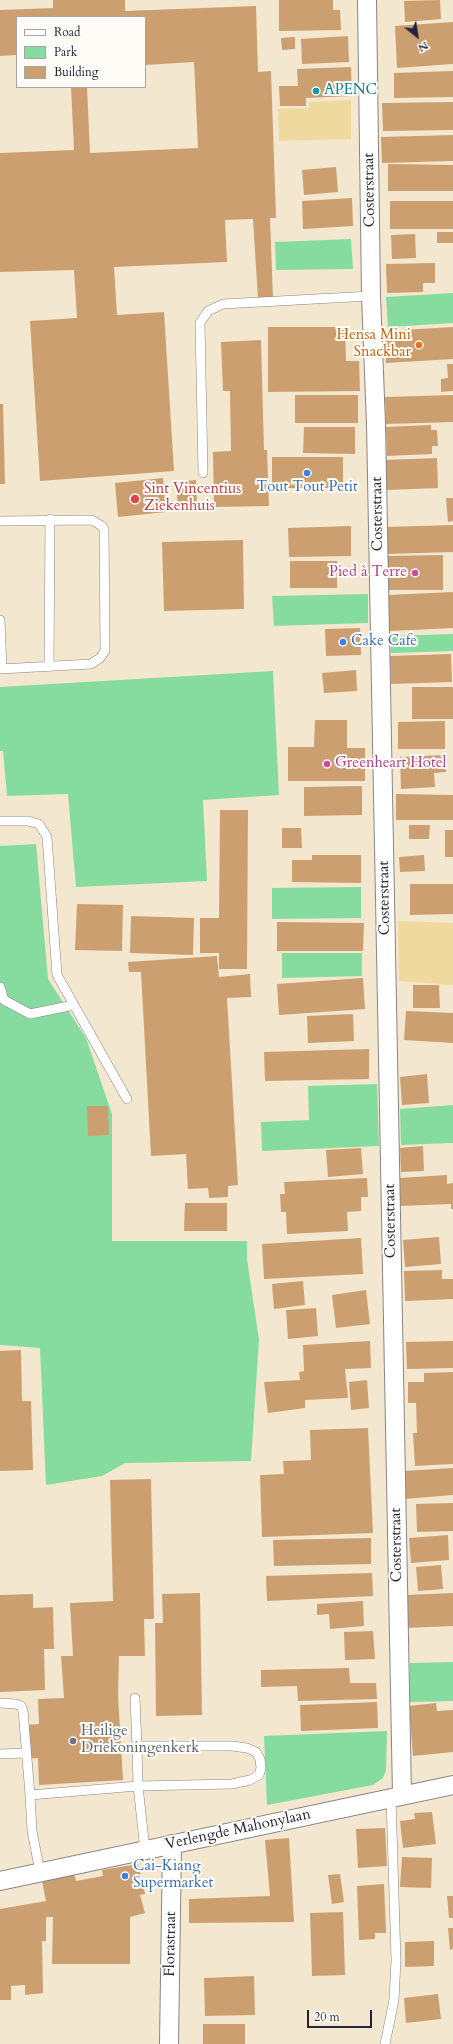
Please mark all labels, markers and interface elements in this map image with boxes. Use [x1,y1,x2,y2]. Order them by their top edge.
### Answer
legend [16,16,146,88]
north arrow [397,16,437,56]
text: Road [54,24,80,40]
text: N [415,38,431,56]
text: Park [54,44,77,60]
text: Building [54,64,98,80]
place label: APENC [324,82,377,100]
marker: APENC [311,86,321,96]
street label: Costerstraat [360,153,380,227]
place label: Hensa Mini Snackbar [337,327,411,362]
marker: Hensa Mini Snackbar [414,340,424,350]
marker: Tout Tout Petit [302,468,312,478]
street label: Costerstraat [368,477,388,551]
place label: Tout Tout Petit [256,479,358,497]
place label: Sint Vincentius Ziekenhuis [144,481,241,516]
marker: Sint Vincentius Ziekenhuis [129,493,141,505]
place label: Pied à Terre [329,564,407,582]
marker: Pied à Terre [410,568,420,578]
place label: Cake Cafe [351,633,417,651]
marker: Cake Cafe [338,637,348,647]
place label: Greenheart Hotel [335,755,446,773]
marker: Greenheart Hotel [322,759,332,769]
street label: Costerstraat [375,861,395,935]
street label: Costerstraat [381,1184,401,1258]
street label: Costerstraat [387,1508,407,1582]
place label: Heilige Driekoningenkerk [81,1723,199,1758]
marker: Heilige Driekoningenkerk [68,1736,78,1746]
street label: Verlengde Mahonylaan [164,1806,312,1854]
place label: Cai-Kiang Supermarket [133,1858,213,1893]
marker: Cai-Kiang Supermarket [120,1871,130,1881]
street label: Florastraat [161,1911,181,1977]
scale bar [309,2002,374,2028]
text: 20 m [314,2009,340,2025]

